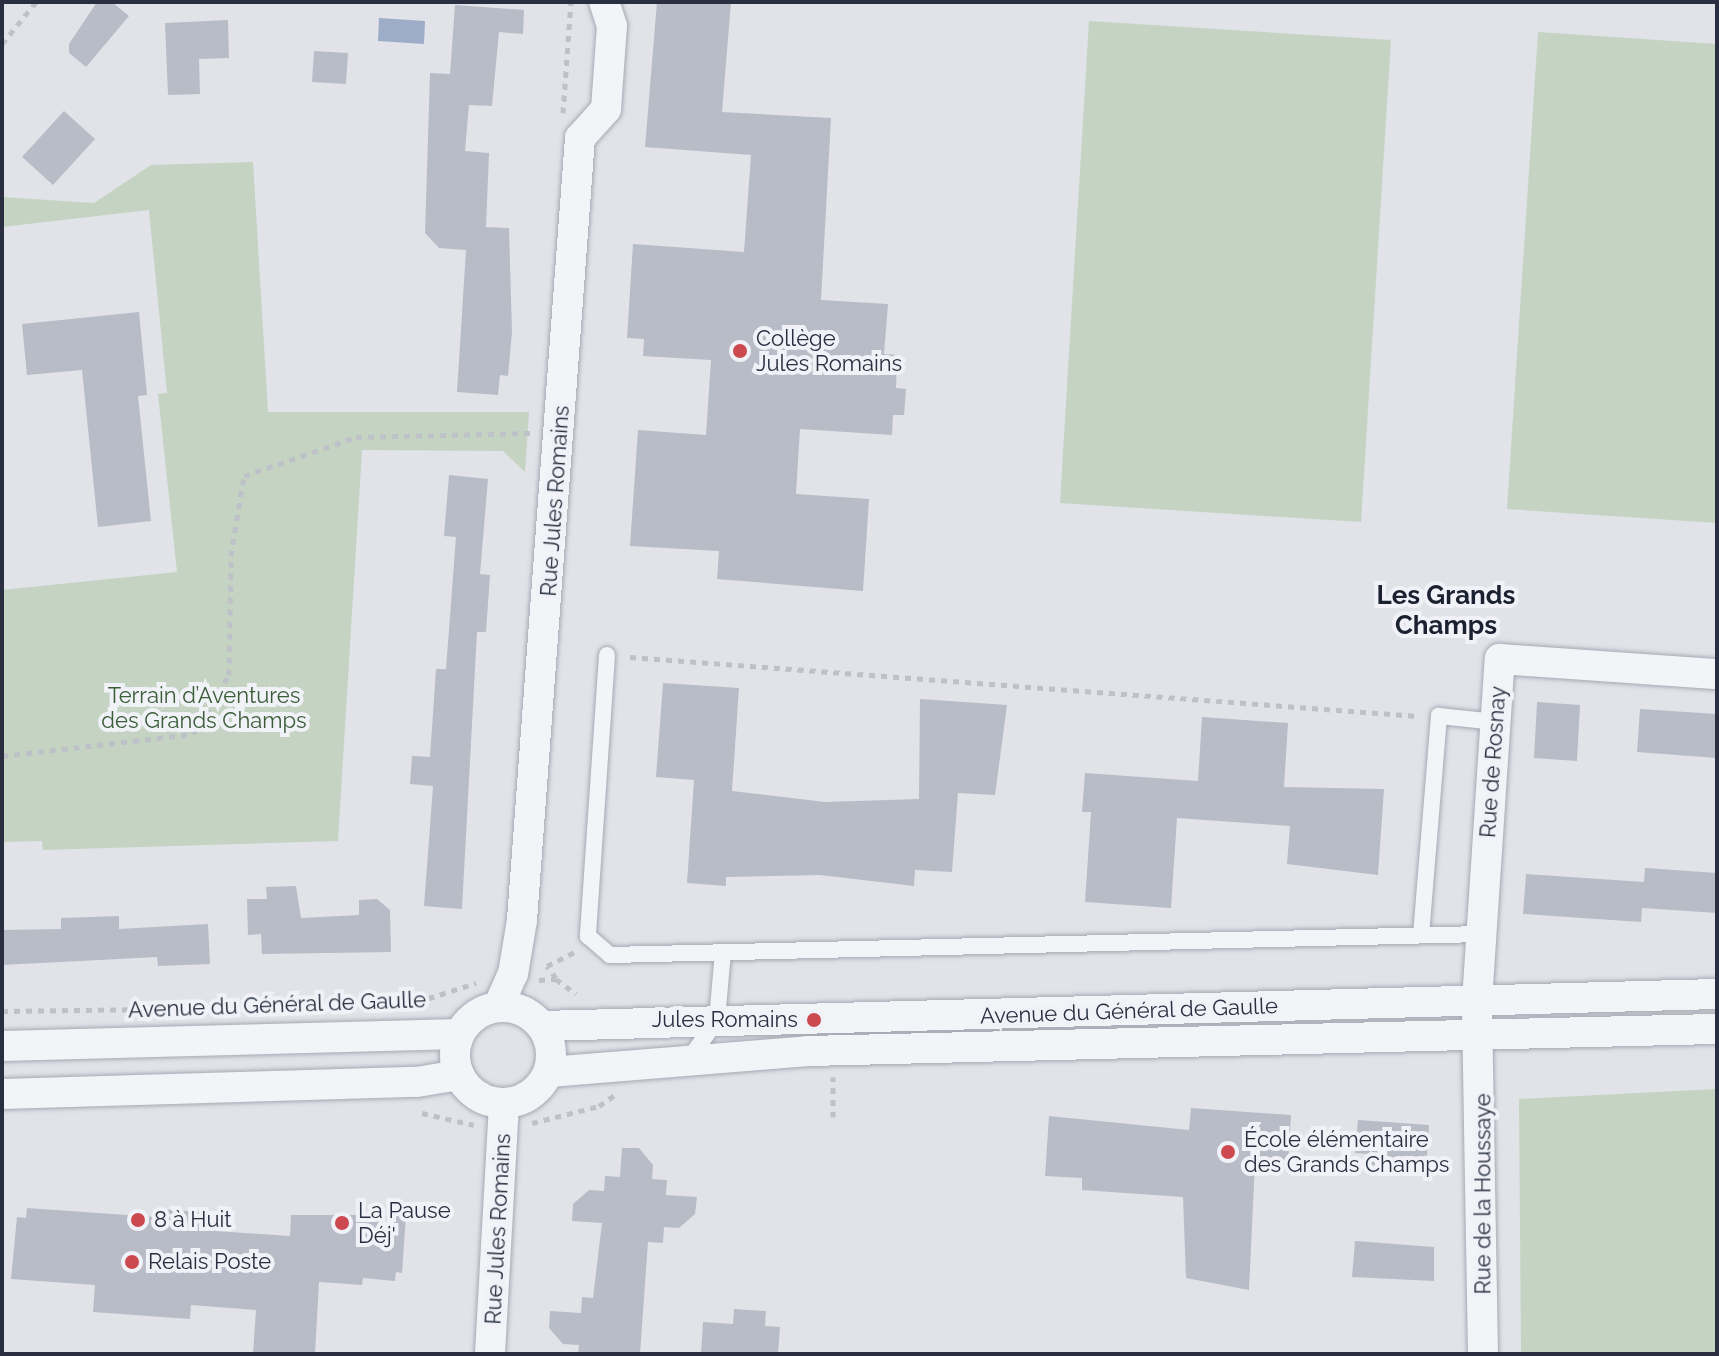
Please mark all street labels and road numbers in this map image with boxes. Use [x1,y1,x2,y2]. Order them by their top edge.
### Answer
street label: Rue Jules Romains [535,404,575,598]
street label: Rue de Rosnay [1475,685,1511,839]
street label: Avenue du Général de Gaulle [127,987,427,1023]
street label: Avenue du Général de Gaulle [979,993,1279,1029]
street label: Rue de la Houssaye [1470,1093,1496,1295]
street label: Rue Jules Romains [480,1132,516,1326]

